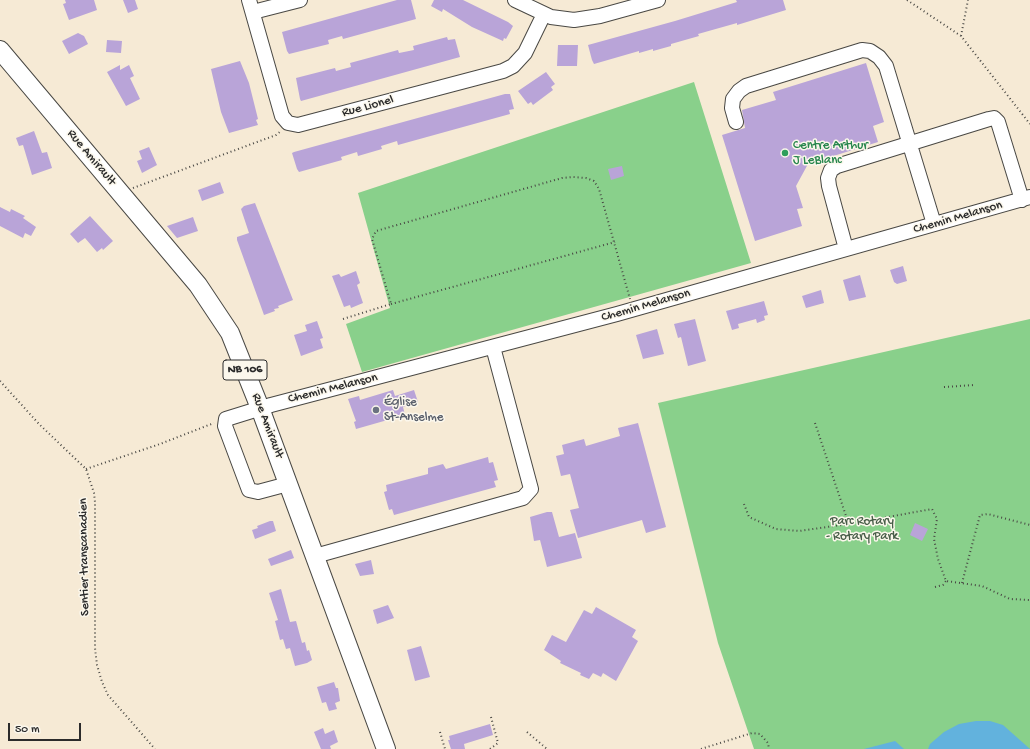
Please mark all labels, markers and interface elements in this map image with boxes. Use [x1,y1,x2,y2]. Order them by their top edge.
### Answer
street label: Rue Lionel [340,93,396,121]
street label: Rue Amirault [63,127,119,189]
place label: Centre Arthur J LeBlanc [793,138,868,169]
marker: Centre Arthur J LeBlanc [780,148,790,158]
street label: Chemin Melanson [912,198,1004,238]
street label: Chemin Melanson [600,286,692,326]
road number: NB 106 [223,360,267,380]
street label: Chemin Melanson [287,370,379,408]
street label: Rue Amirault [247,391,287,461]
place label: Église St-Anselme [384,395,444,426]
marker: Église St-Anselme [371,405,381,415]
street label: Sentier transcanadien [76,498,94,616]
park label: Parc Rotary - Rotary Park [826,514,898,545]
scale bar [10,715,83,741]
text: 50 m [15,723,40,737]

